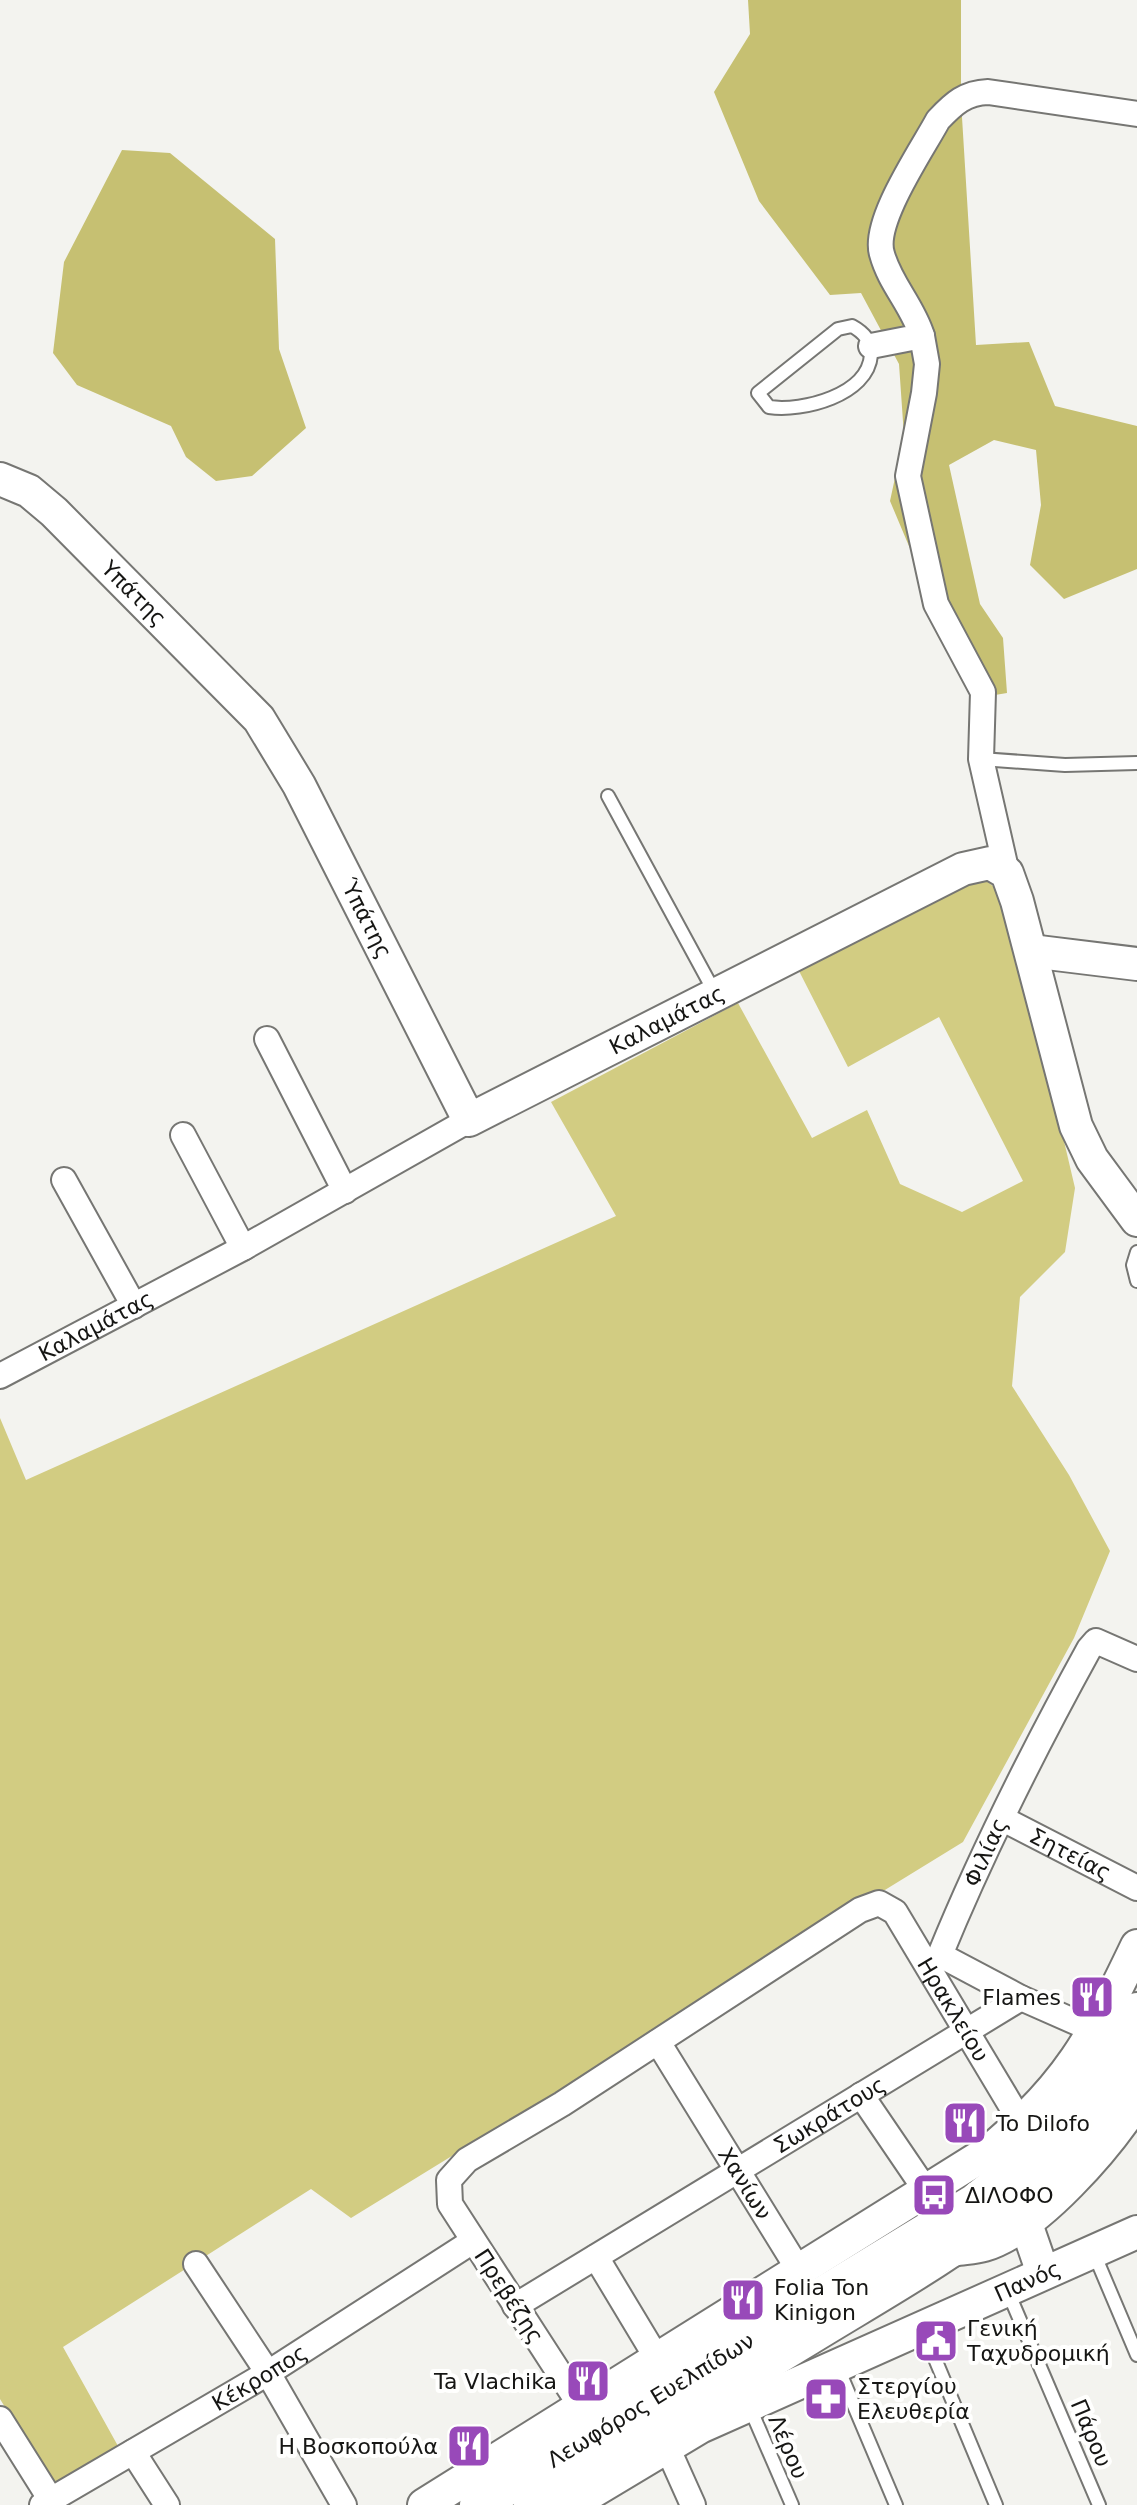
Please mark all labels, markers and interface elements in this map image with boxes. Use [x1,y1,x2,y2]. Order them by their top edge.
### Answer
street label: Υπάτης [96,555,172,631]
street label: Ύπάτης [336,873,397,962]
street label: Καλαμάτας [605,980,728,1059]
street label: Καλαμάτας [34,1285,157,1366]
street label: Φιλίας [959,1814,1012,1890]
street label: Σητείας [1026,1823,1115,1885]
street label: Ηρακλείου [913,1953,994,2066]
restaurant icon: Flames [1068,1973,1116,2021]
place label: Flames [982,1985,1061,2010]
street label: Σωκράτους [769,2071,890,2158]
restaurant icon: To Dilofo [941,2099,989,2147]
place label: To Dilofo [995,2111,1090,2136]
street label: Χανίων [714,2143,777,2224]
bus stop icon: ΔΙΛΟΦΟ [910,2171,958,2219]
place label: ΔΙΛΟΦΟ [965,2183,1054,2208]
street label: Πρεβέζης [469,2244,549,2348]
street label: Πανός [990,2255,1064,2307]
place label: Folia Ton Kinigon [774,2275,869,2325]
restaurant icon: Folia Ton Kinigon [719,2276,767,2324]
place label: Γενική Ταχυδρομική [966,2316,1110,2366]
public building icon: Γενική Ταχυδρομική [912,2317,960,2365]
street label: Λεωφόρος Ευελπίδων [543,2327,758,2472]
street label: Κέκροπος [207,2339,311,2416]
restaurant icon: Ta Vlachika [564,2357,612,2405]
place label: Ta Vlachika [433,2369,557,2394]
place label: Στεργίου Ελευθερία [857,2374,970,2424]
pharmacy icon: Στεργίου Ελευθερία [802,2375,850,2423]
street label: Πάρου [1066,2395,1116,2471]
street label: Λέρου [763,2411,813,2483]
restaurant icon: Η Βοσκοπούλα [445,2422,493,2470]
place label: Η Βοσκοπούλα [279,2434,438,2459]

